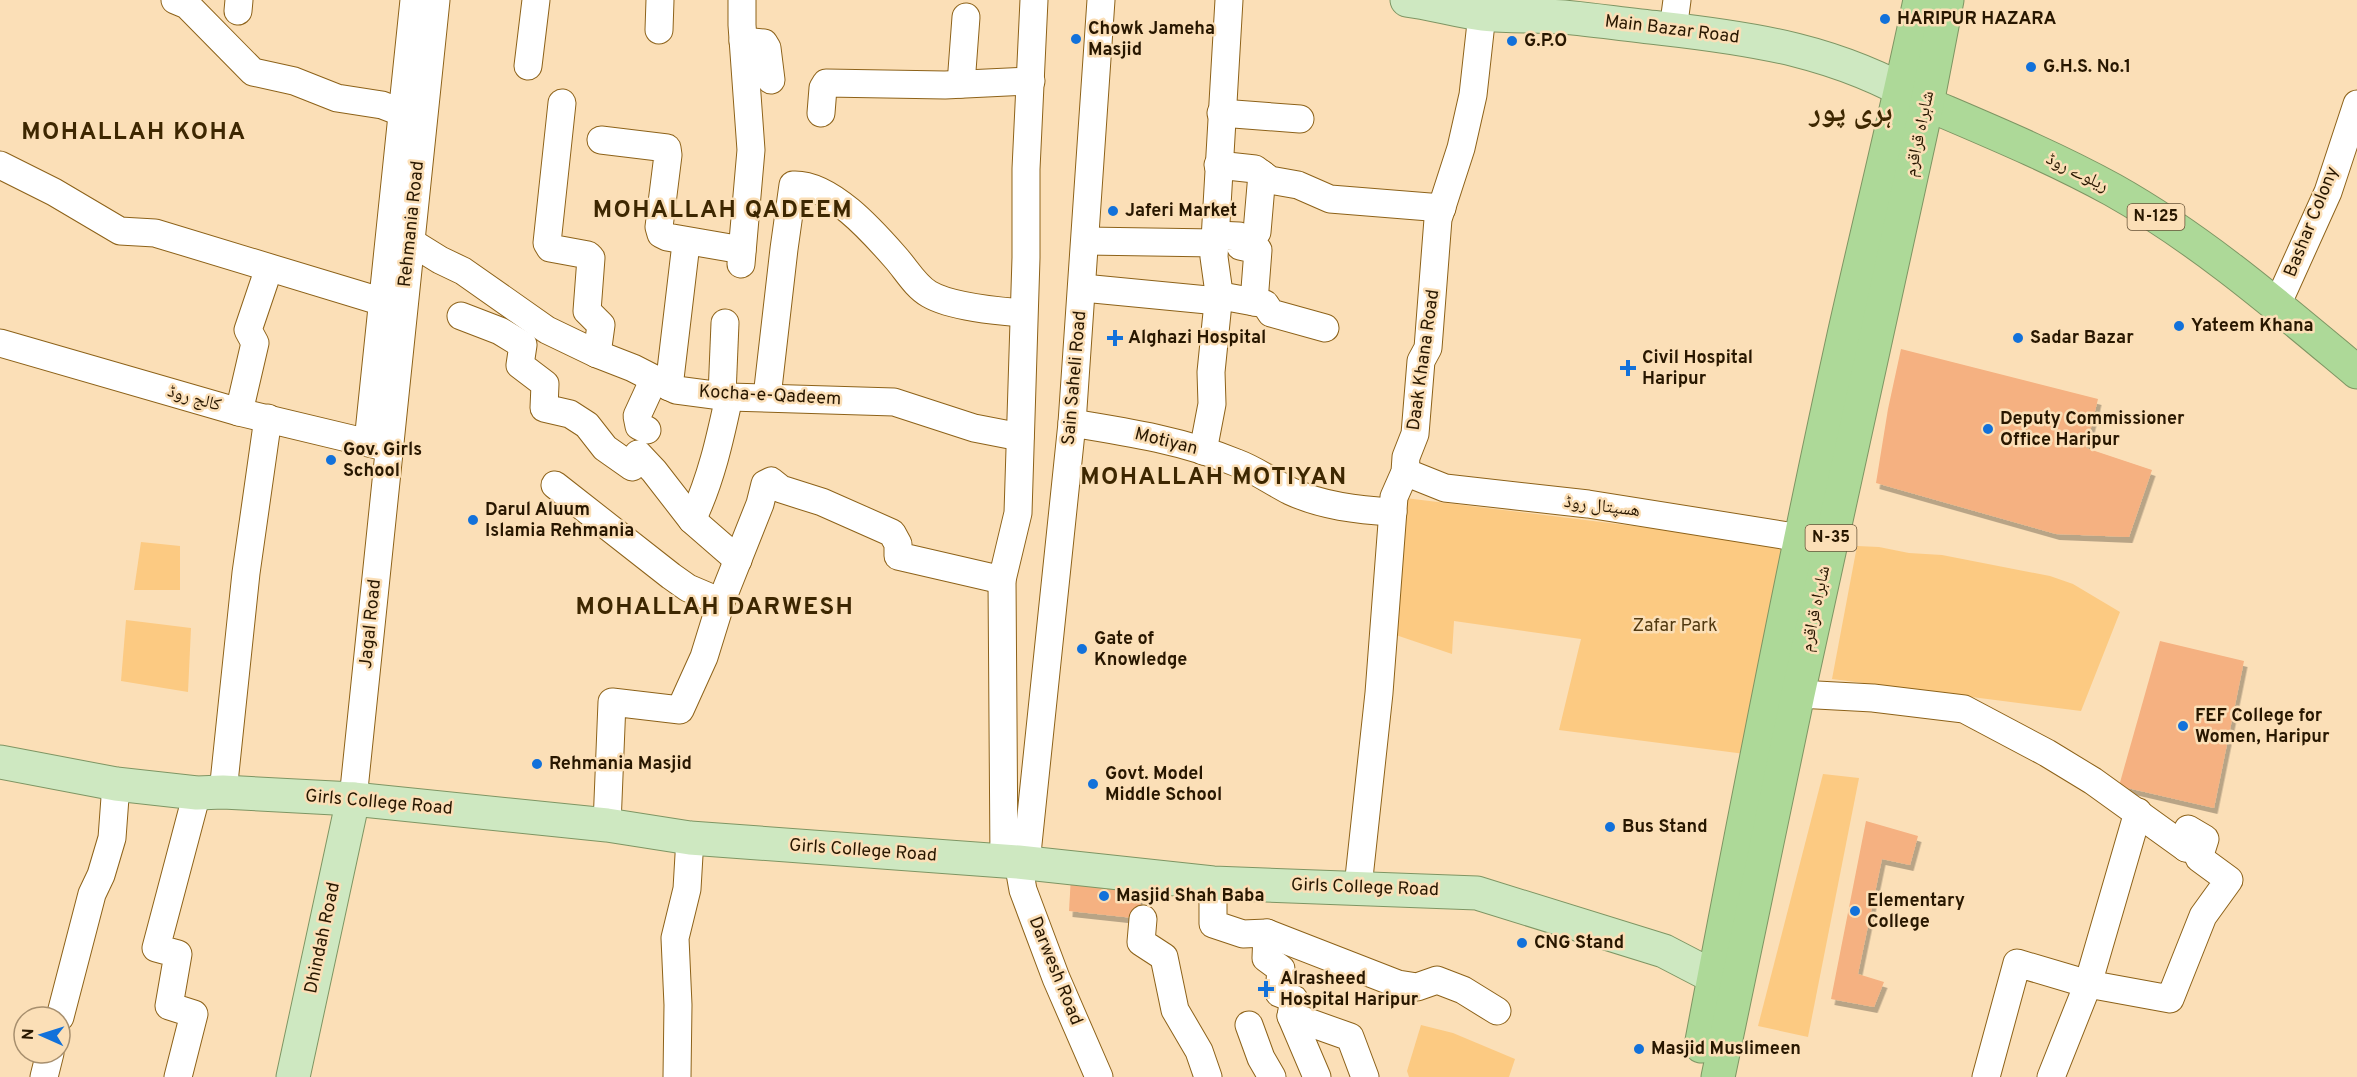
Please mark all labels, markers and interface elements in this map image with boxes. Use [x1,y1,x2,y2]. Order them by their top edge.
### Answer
place label: HARIPUR HAZARA [1897,8,2056,31]
street label: Main Bazar Road [1603,10,1741,50]
marker: HARIPUR HAZARA [1878,12,1892,26]
place label: Chowk Jameha Masjid [1088,18,1215,62]
place label: G.P.O [1524,30,1567,53]
marker: Chowk Jameha Masjid [1069,32,1083,46]
marker: G.P.O [1505,34,1519,48]
place label: G.H.S. No.1 [2043,56,2131,79]
marker: G.H.S. No.1 [2024,60,2038,74]
street label: شاہراہ قراقرم [1900,89,1940,179]
district label: ہری پور [1808,95,1892,132]
district label: MOHALLAH KOHA [21,118,247,148]
street label: ریلوے روڈ [2042,148,2112,198]
street label: Rehmania Road [394,160,430,288]
street label: Bashar Colony [2279,163,2345,281]
district label: MOHALLAH QADEEM [593,196,853,226]
place label: Jaferi Market [1125,200,1237,223]
marker: Jaferi Market [1106,204,1120,218]
road number: N-125 [2128,204,2184,230]
street label: Daak Khana Road [1403,288,1445,432]
street label: Sain Saheli Road [1058,310,1092,446]
place label: Yateem Khana [2191,315,2314,338]
marker: Yateem Khana [2172,319,2186,333]
place label: Alghazi Hospital [1128,327,1266,350]
place label: Sadar Bazar [2030,327,2134,350]
marker: Alghazi Hospital [1106,329,1124,347]
marker: Sadar Bazar [2011,331,2025,345]
place label: Civil Hospital Haripur [1642,347,1753,391]
marker: Civil Hospital Haripur [1619,359,1637,377]
street label: کالج روڈ [164,380,224,418]
street label: Kocha-e-Qadeem [698,381,842,411]
place label: Deputy Commissioner Office Haripur [2000,408,2185,452]
marker: Deputy Commissioner Office Haripur [1981,422,1995,436]
street label: Motiyan [1132,423,1200,461]
place label: Gov. Girls School [343,439,422,483]
marker: Gov. Girls School [324,453,338,467]
district label: MOHALLAH MOTIYAN [1080,463,1348,493]
street label: ھسپتال روڈ [1563,491,1641,523]
place label: Darul Aluum Islamia Rehmania [485,499,634,543]
marker: Darul Aluum Islamia Rehmania [466,513,480,527]
road number: N-35 [1806,525,1856,551]
street label: شاہراہ قراقرم [1796,564,1836,654]
street label: Jagal Road [355,578,387,670]
district label: MOHALLAH DARWESH [576,593,854,623]
park label: Zafar Park [1632,615,1718,638]
place label: Gate of Knowledge [1094,628,1187,672]
marker: Gate of Knowledge [1075,642,1089,656]
place label: FEF College for Women, Haripur [2195,705,2330,749]
marker: FEF College for Women, Haripur [2176,719,2190,733]
place label: Rehmania Masjid [549,753,692,776]
marker: Rehmania Masjid [530,757,544,771]
place label: Govt. Model Middle School [1105,763,1222,807]
marker: Govt. Model Middle School [1086,777,1100,791]
street label: Girls College Road [304,785,454,821]
place label: Bus Stand [1622,816,1708,839]
marker: Bus Stand [1603,820,1617,834]
street label: Girls College Road [788,834,938,868]
street label: Girls College Road [1291,874,1439,902]
street label: Dhindah Road [300,880,346,996]
place label: Masjid Shah Baba [1116,885,1265,908]
marker: Masjid Shah Baba [1097,889,1111,903]
place label: Elementary College [1867,890,1965,934]
marker: Elementary College [1848,904,1862,918]
street label: Darwesh Road [1023,913,1087,1029]
place label: CNG Stand [1534,932,1624,955]
marker: CNG Stand [1515,936,1529,950]
place label: Alrasheed Hospital Haripur [1280,968,1419,1012]
marker: Alrasheed Hospital Haripur [1257,980,1275,998]
north arrow [12,1005,72,1065]
text: N [19,1028,39,1041]
place label: Masjid Muslimeen [1651,1038,1801,1061]
marker: Masjid Muslimeen [1632,1042,1646,1056]

